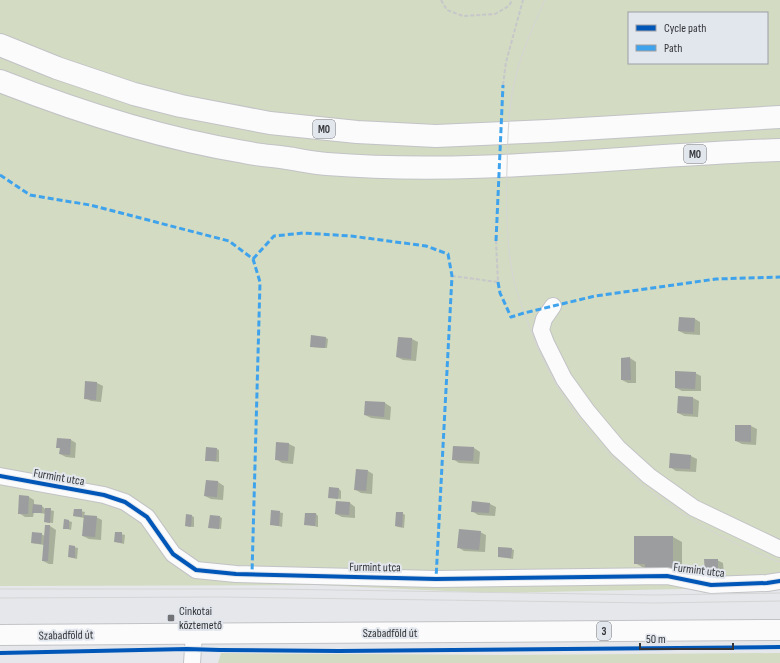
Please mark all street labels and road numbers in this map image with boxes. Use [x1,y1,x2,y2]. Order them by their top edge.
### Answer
road number: M0 [313,120,335,138]
road number: M0 [684,145,706,163]
street label: Furmint utca [32,466,86,489]
street label: Furmint utca [349,560,401,575]
street label: Furmint utca [672,560,726,581]
road number: 3 [597,622,611,640]
street label: Szabadföld út [363,626,418,641]
street label: Szabadföld út [39,628,94,643]

